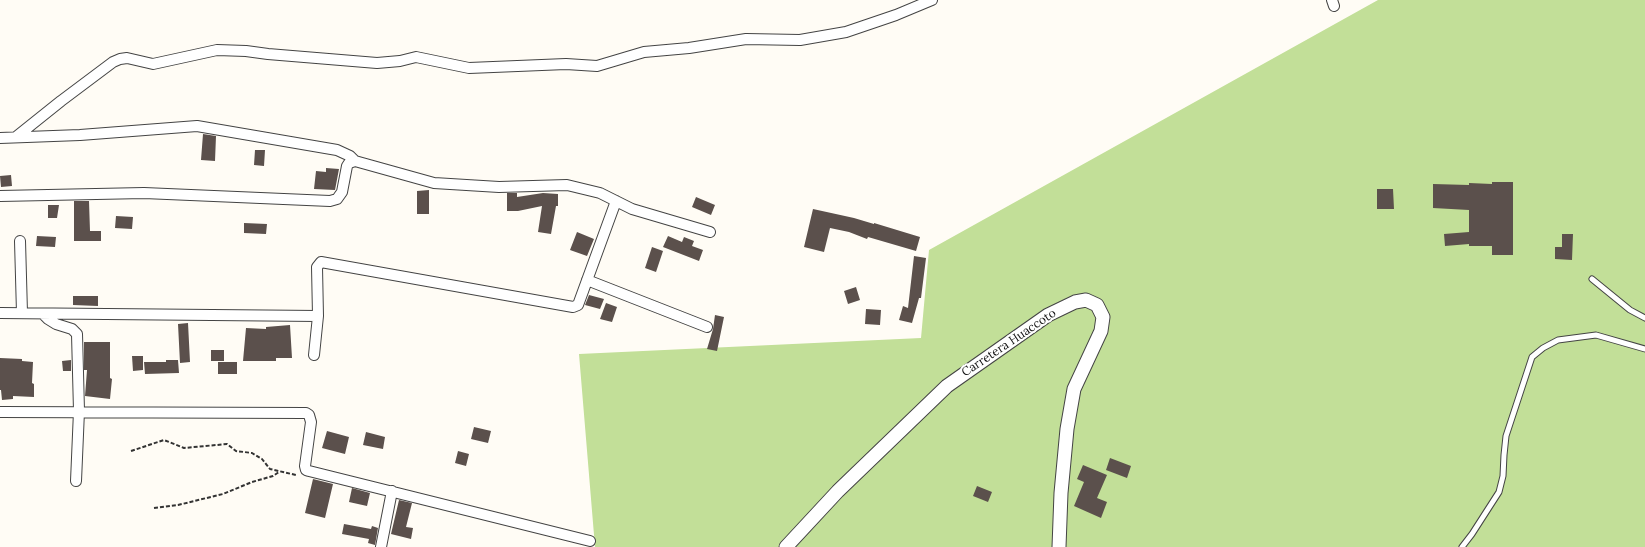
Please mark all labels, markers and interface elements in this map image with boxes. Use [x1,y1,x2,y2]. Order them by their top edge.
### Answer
street label: Carretera Huaccoto [959,306,1059,380]

